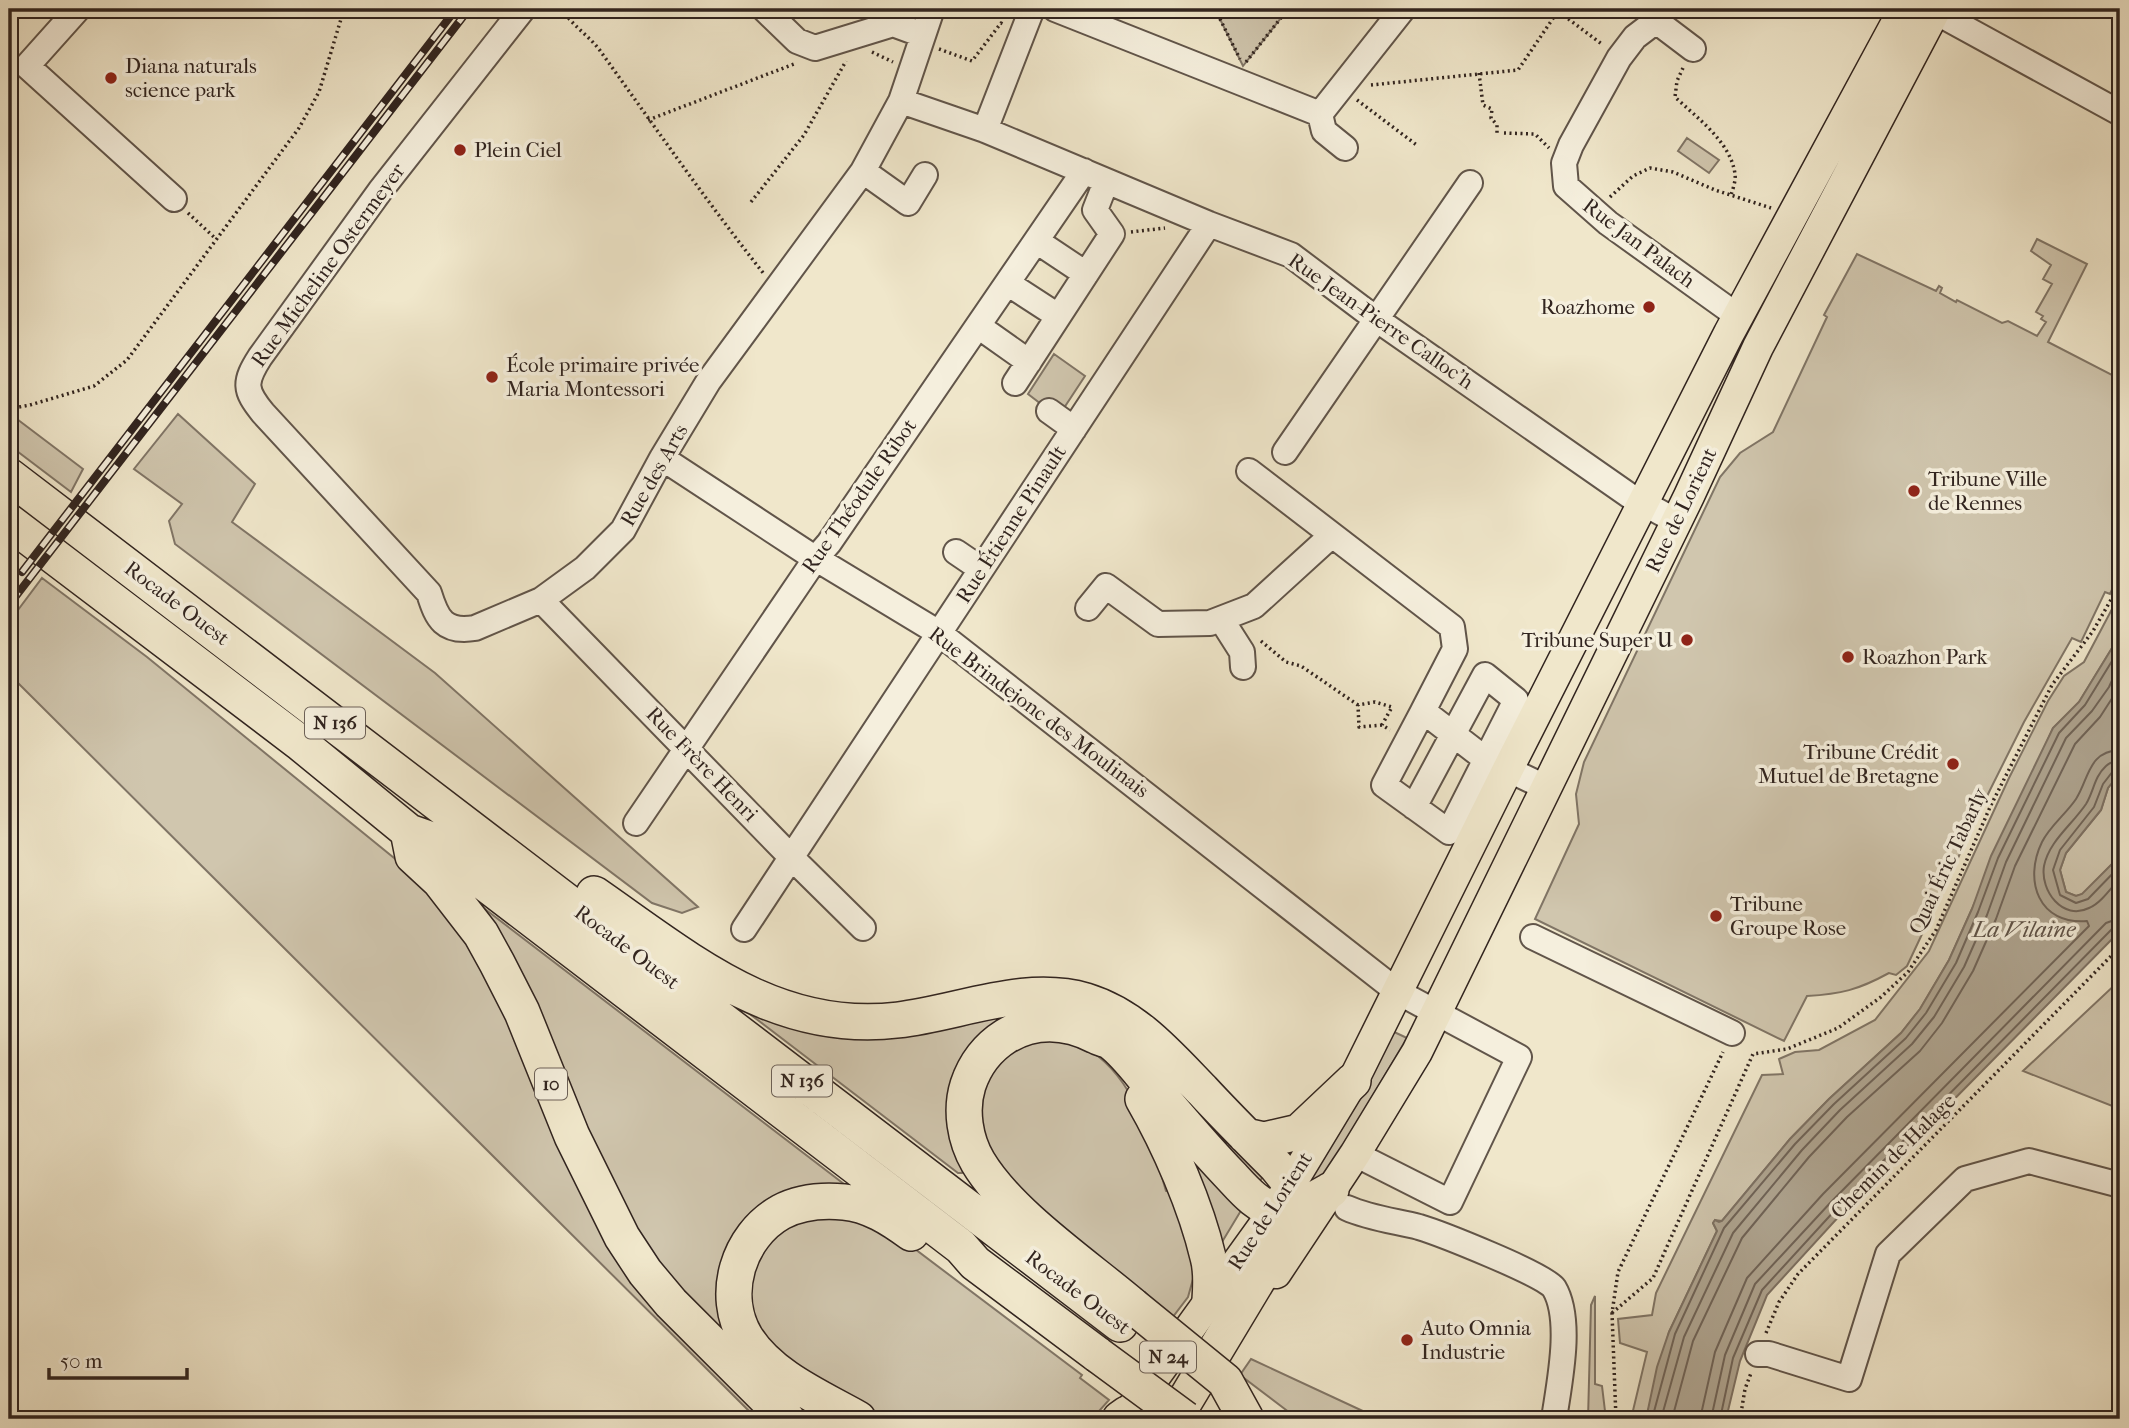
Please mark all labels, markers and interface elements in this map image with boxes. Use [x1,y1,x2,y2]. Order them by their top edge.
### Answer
place label: Diana naturals science park [125,54,257,102]
marker: Diana naturals science park [103,70,119,86]
place label: Plein Ciel [474,138,562,162]
marker: Plein Ciel [452,142,468,158]
street label: Rue Micheline Ostermeyer [246,159,410,371]
street label: Rue Jan Palach [1578,193,1700,293]
street label: Rue Jean-Pierre Calloc'h [1284,248,1478,394]
place label: Roazhome [1540,295,1635,319]
marker: Roazhome [1641,299,1657,315]
place label: École primaire privée Maria Montessori [506,353,700,401]
marker: École primaire privée Maria Montessori [484,369,500,385]
street label: Rue Théodule Ribot [797,414,922,578]
street label: Rue des Arts [615,420,693,530]
street label: Rue Étienne Pinault [951,440,1071,607]
street label: Rue de Lorient [1640,443,1722,576]
place label: Tribune Ville de Rennes [1928,467,2047,515]
marker: Tribune Ville de Rennes [1906,483,1922,499]
street label: Rocade Ouest [120,556,235,650]
street label: Rue Brindejonc des Moulinais [924,621,1154,803]
place label: Tribune Super U [1521,628,1674,652]
marker: Tribune Super U [1679,632,1695,648]
place label: Roazhon Park [1862,645,1987,669]
marker: Roazhon Park [1840,649,1856,665]
street label: Rue Frère Henri [641,702,763,826]
road number: N 136 [305,708,365,738]
place label: Tribune Crédit Mutuel de Bretagne [1758,740,1939,788]
marker: Tribune Crédit Mutuel de Bretagne [1945,756,1961,772]
street label: Quai Éric Tabarly [1904,783,1993,938]
place label: Tribune Groupe Rose [1730,892,1846,940]
street label: Rocade Ouest [570,900,685,994]
marker: Tribune Groupe Rose [1708,908,1724,924]
water label: La Vilaine [1971,916,2076,943]
road number: N 136 [772,1065,832,1096]
road number: 10 [535,1068,567,1100]
street label: Chemin de Halage [1826,1089,1960,1223]
street label: Rue de Lorient [1223,1147,1317,1275]
street label: Rocade Ouest [1021,1245,1136,1339]
place label: Auto Omnia Industrie [1420,1316,1531,1364]
marker: Auto Omnia Industrie [1399,1332,1415,1348]
scale bar [49,1337,187,1381]
road number: N 24 [1140,1342,1196,1372]
text: 50 m [60,1349,103,1373]

